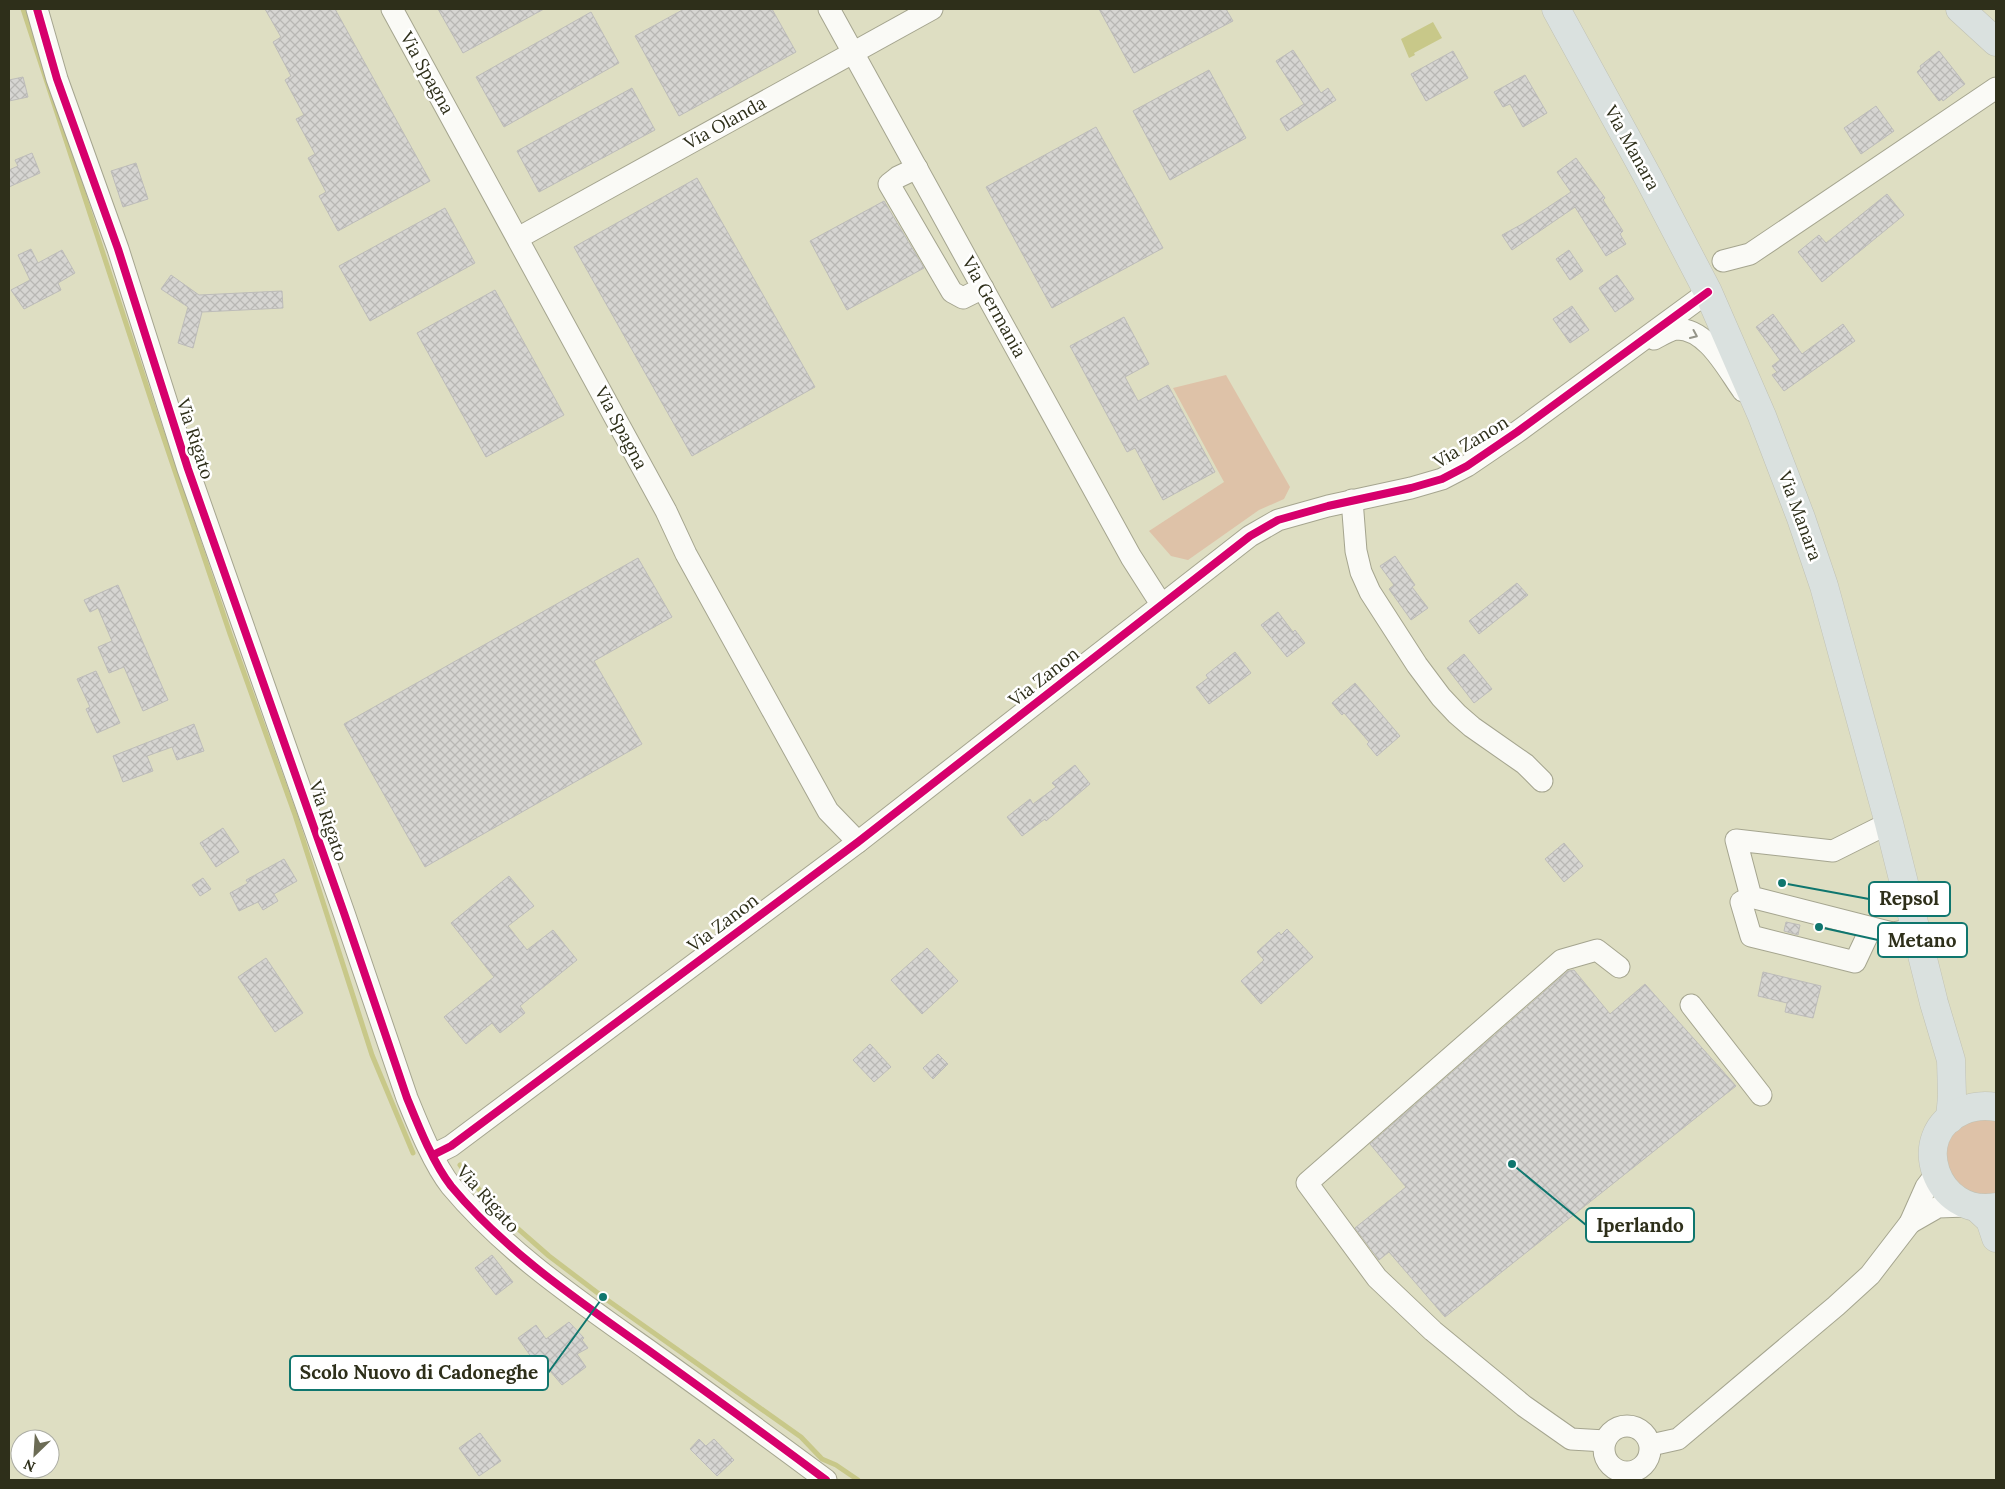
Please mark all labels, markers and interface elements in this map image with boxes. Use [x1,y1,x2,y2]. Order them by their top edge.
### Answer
street label: Via Spagna [395,27,460,118]
street label: Via Olanda [679,91,770,155]
street label: Via Manara [1599,100,1665,194]
street label: Via Germania [957,251,1032,362]
one-way arrow [1689,328,1698,339]
street label: Via Spagna [589,381,653,473]
street label: Via Rigato [171,395,219,482]
street label: Via Zanon [1428,410,1512,473]
street label: Via Manara [1773,467,1827,564]
street label: Via Zanon [1003,642,1084,712]
street label: Via Rigato [304,777,353,864]
callout: Repsol [1869,882,1950,916]
text: Repsol [1879,886,1939,910]
street label: Via Zanon [682,888,763,957]
callout: Metano [1878,923,1967,957]
text: Metano [1888,928,1957,952]
street label: Via Rigato [451,1159,525,1237]
callout: Iperlando [1586,1208,1694,1242]
text: Iperlando [1596,1213,1684,1237]
callout: Scolo Nuovo di Cadoneghe [290,1356,548,1390]
text: Scolo Nuovo di Cadoneghe [300,1360,538,1384]
north arrow [10,1429,60,1479]
text: N [21,1455,38,1476]

